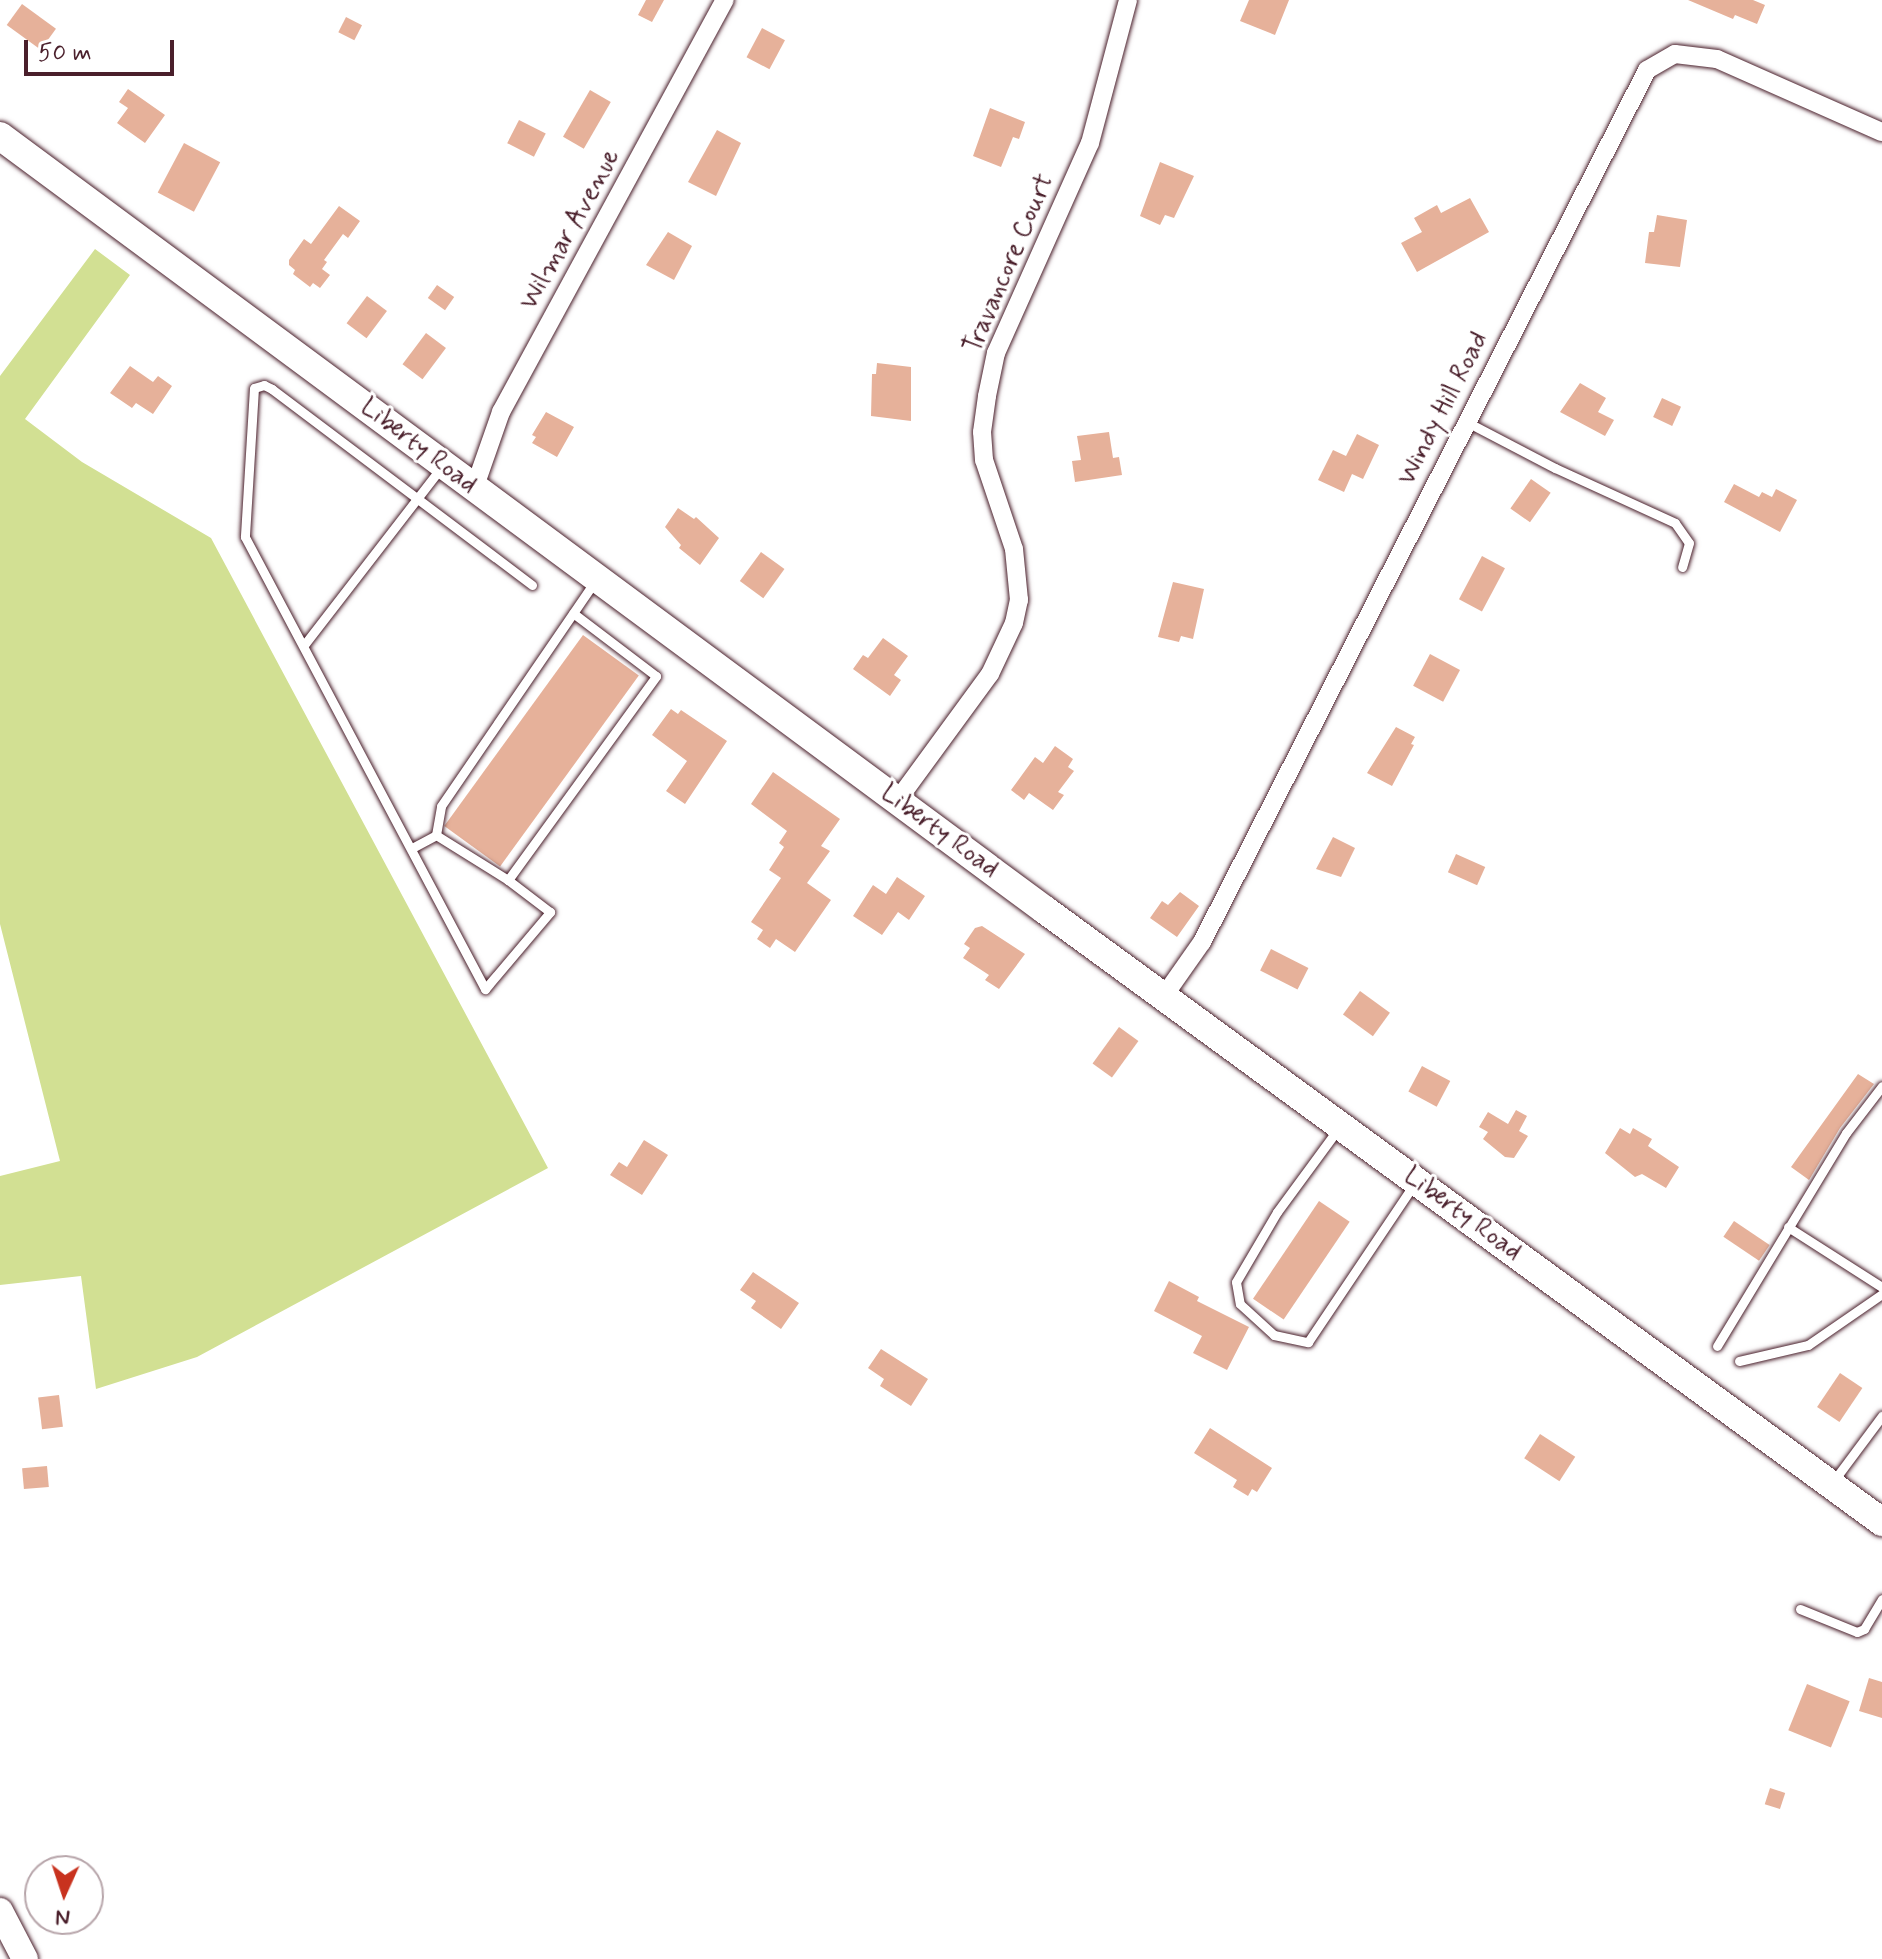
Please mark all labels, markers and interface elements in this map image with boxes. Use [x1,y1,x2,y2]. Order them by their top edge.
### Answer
scale bar [28,24,178,74]
text: 50 m [38,38,92,69]
street label: Wilmar Avenue [515,145,627,315]
street label: Travancore Court [959,172,1061,356]
street label: Windy Hill Road [1391,326,1497,492]
street label: Liberty Road [353,393,483,501]
street label: Liberty Road [874,779,1004,885]
street label: Liberty Road [1397,1162,1527,1268]
north arrow [24,1855,104,1935]
text: N [55,1903,71,1931]

